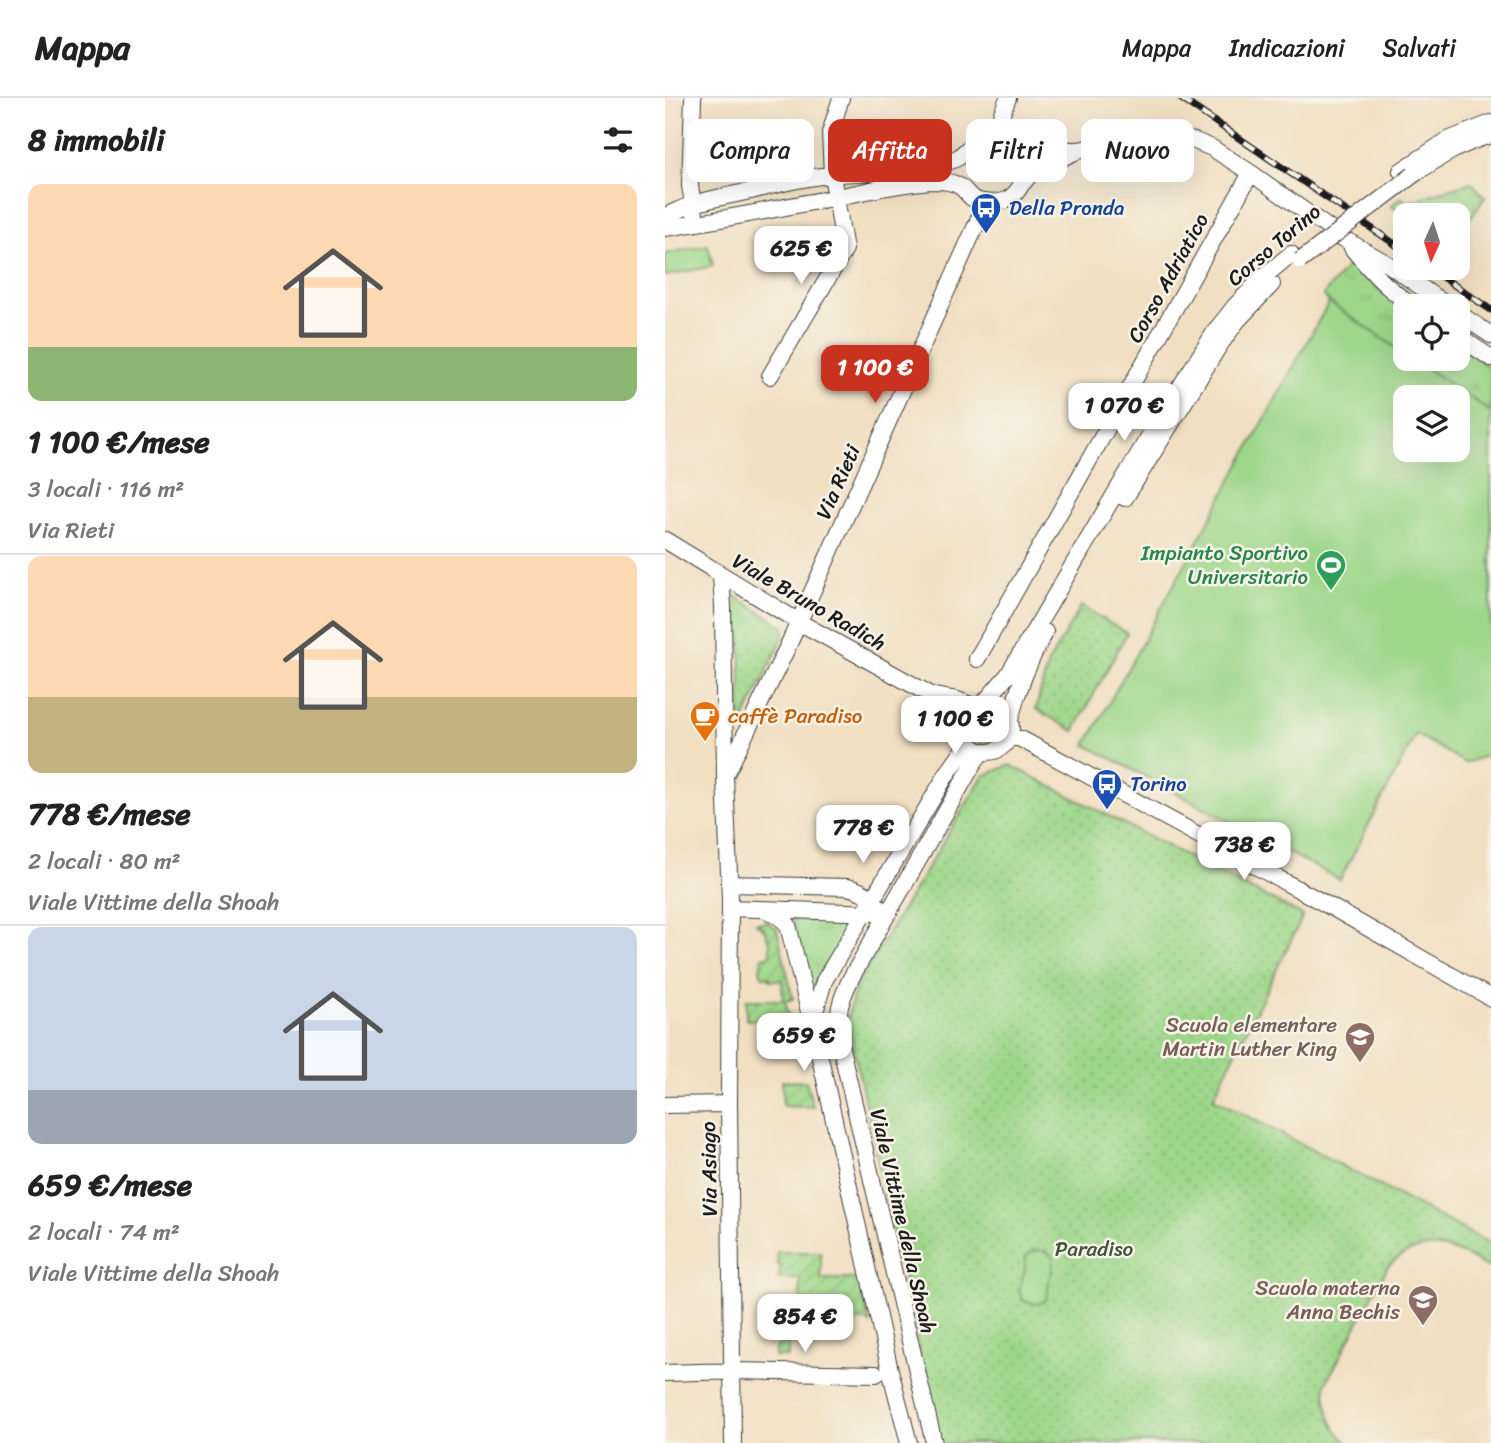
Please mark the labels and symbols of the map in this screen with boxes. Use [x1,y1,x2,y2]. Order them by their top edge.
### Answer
place label: Della Pronda [1009,189,1125,227]
bus stop icon: Della Pronda [969,191,1003,235]
street label: Corso Torino [1218,194,1330,296]
north arrow [1393,203,1470,280]
street label: Corso Adriatico [1117,206,1219,350]
pin: 625 € [752,226,850,286]
pin: 1 100 € [810,345,940,405]
pin: 1 070 € [1059,384,1189,443]
street label: Via Rieti [805,437,872,526]
place label: Impianto Sportivo Universitario [1140,534,1308,596]
street label: Viale Bruno Radich [725,542,893,662]
sports icon: Impianto Sportivo Universitario [1314,548,1348,592]
pin: 1 100 € [890,696,1020,756]
place label: caffè Paradiso [728,697,863,735]
cafe icon: caffè Paradiso [688,699,722,743]
place label: Torino [1130,765,1187,803]
bus stop icon: Torino [1090,767,1124,811]
pin: 778 € [814,806,912,865]
pin: 738 € [1195,822,1293,882]
place label: Scuola elementare Martin Luther King [1162,1006,1337,1068]
pin: 659 € [755,1014,853,1073]
school or university icon: Scuola elementare Martin Luther King [1343,1020,1377,1064]
street label: Viale Vittime della Shoah [859,1105,947,1337]
street label: Via Asiago [689,1121,729,1217]
park label: Paradiso [1055,1230,1134,1268]
place label: Scuola materna Anna Bechis [1255,1269,1400,1331]
school or university icon: Scuola materna Anna Bechis [1406,1283,1440,1327]
pin: 854 € [756,1294,854,1354]

